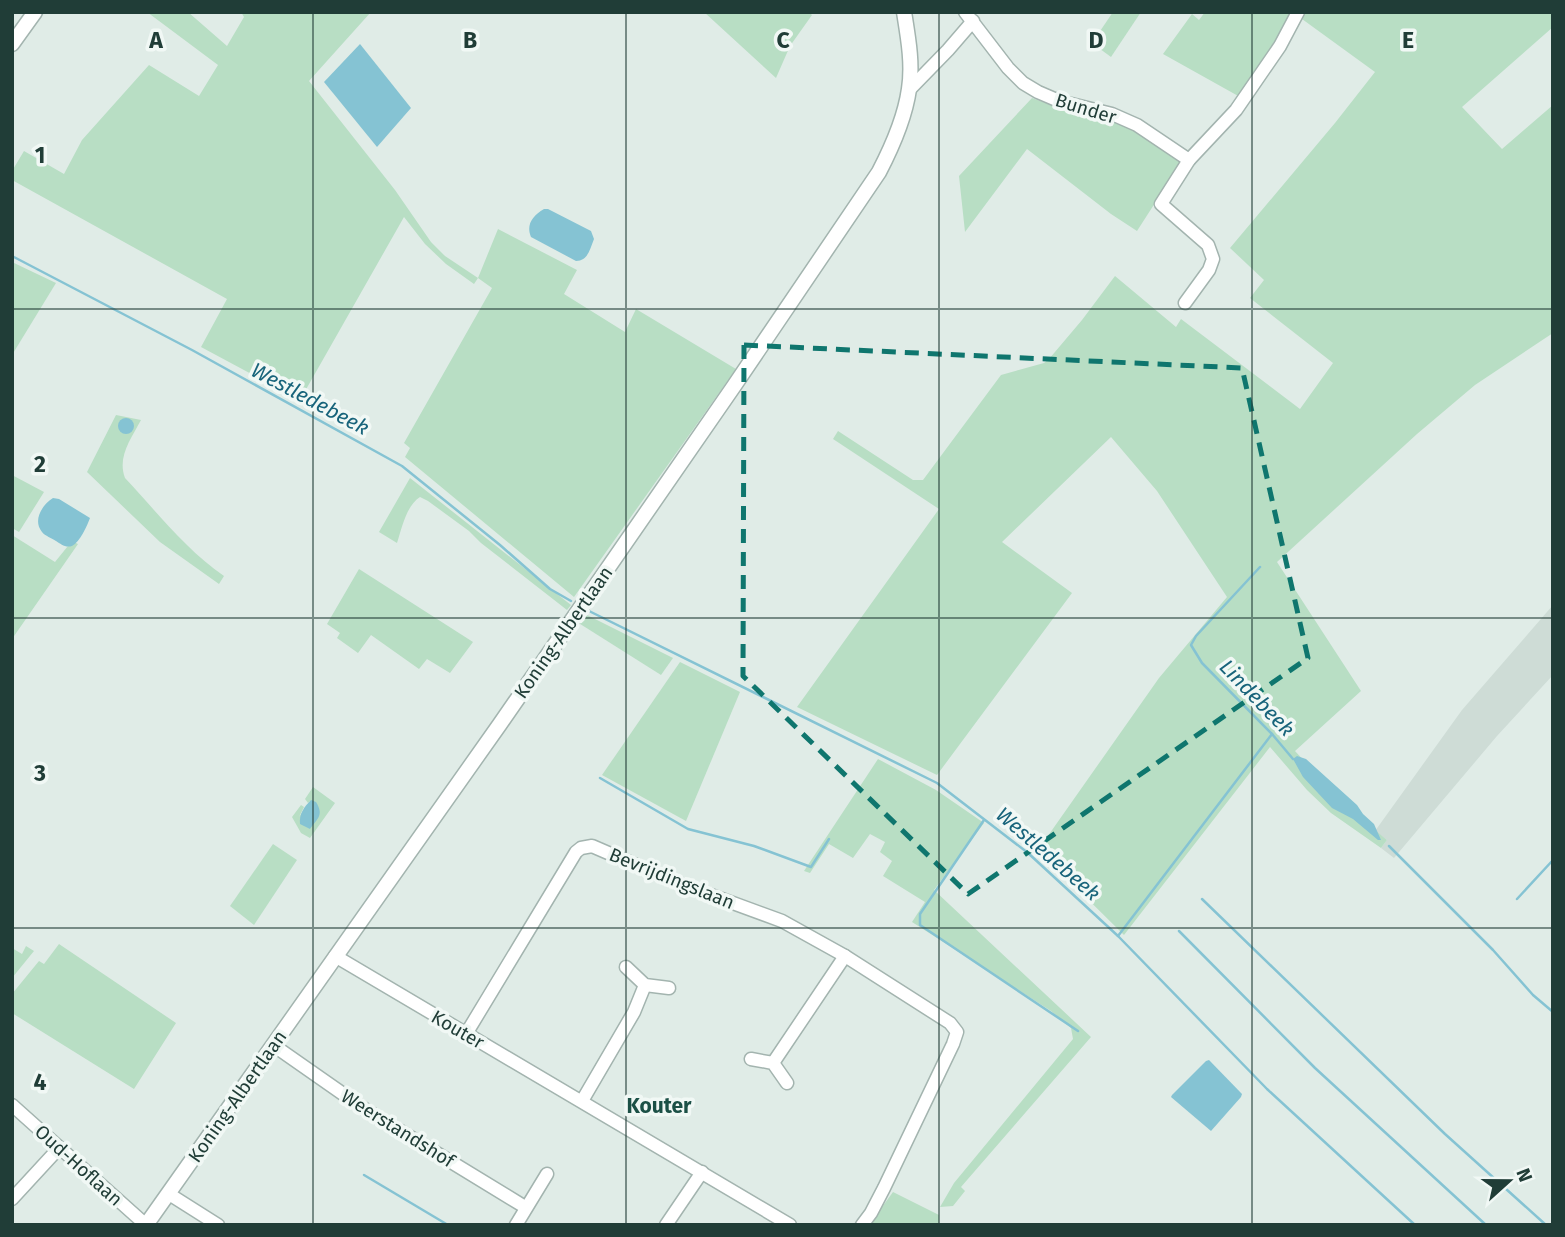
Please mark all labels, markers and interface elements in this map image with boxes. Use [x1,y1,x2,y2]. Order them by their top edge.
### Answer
text: A [148,26,163,54]
text: B [463,26,477,54]
text: C [776,26,790,54]
text: D [1089,26,1104,54]
text: E [1402,26,1414,54]
street label: Bunder [1052,88,1120,129]
text: 1 [35,141,45,169]
water label: Westledebeek [247,357,373,441]
text: 2 [34,450,46,478]
street label: Koning-Albertlaan [509,562,618,703]
water label: Lindebeek [1214,654,1300,742]
text: 3 [33,759,46,787]
water label: Westledebeek [990,802,1106,906]
street label: Bevrijdingslaan [606,843,738,914]
street label: Kouter [427,1005,489,1054]
street label: Koning-Albertlaan [183,1026,292,1167]
text: 4 [34,1068,47,1096]
street label: Weerstandshof [337,1084,460,1173]
district label: Kouter [627,1093,692,1119]
street label: Oud-Hoflaan [30,1120,127,1211]
north arrow [1474,1146,1544,1216]
text: N [1511,1165,1537,1185]

